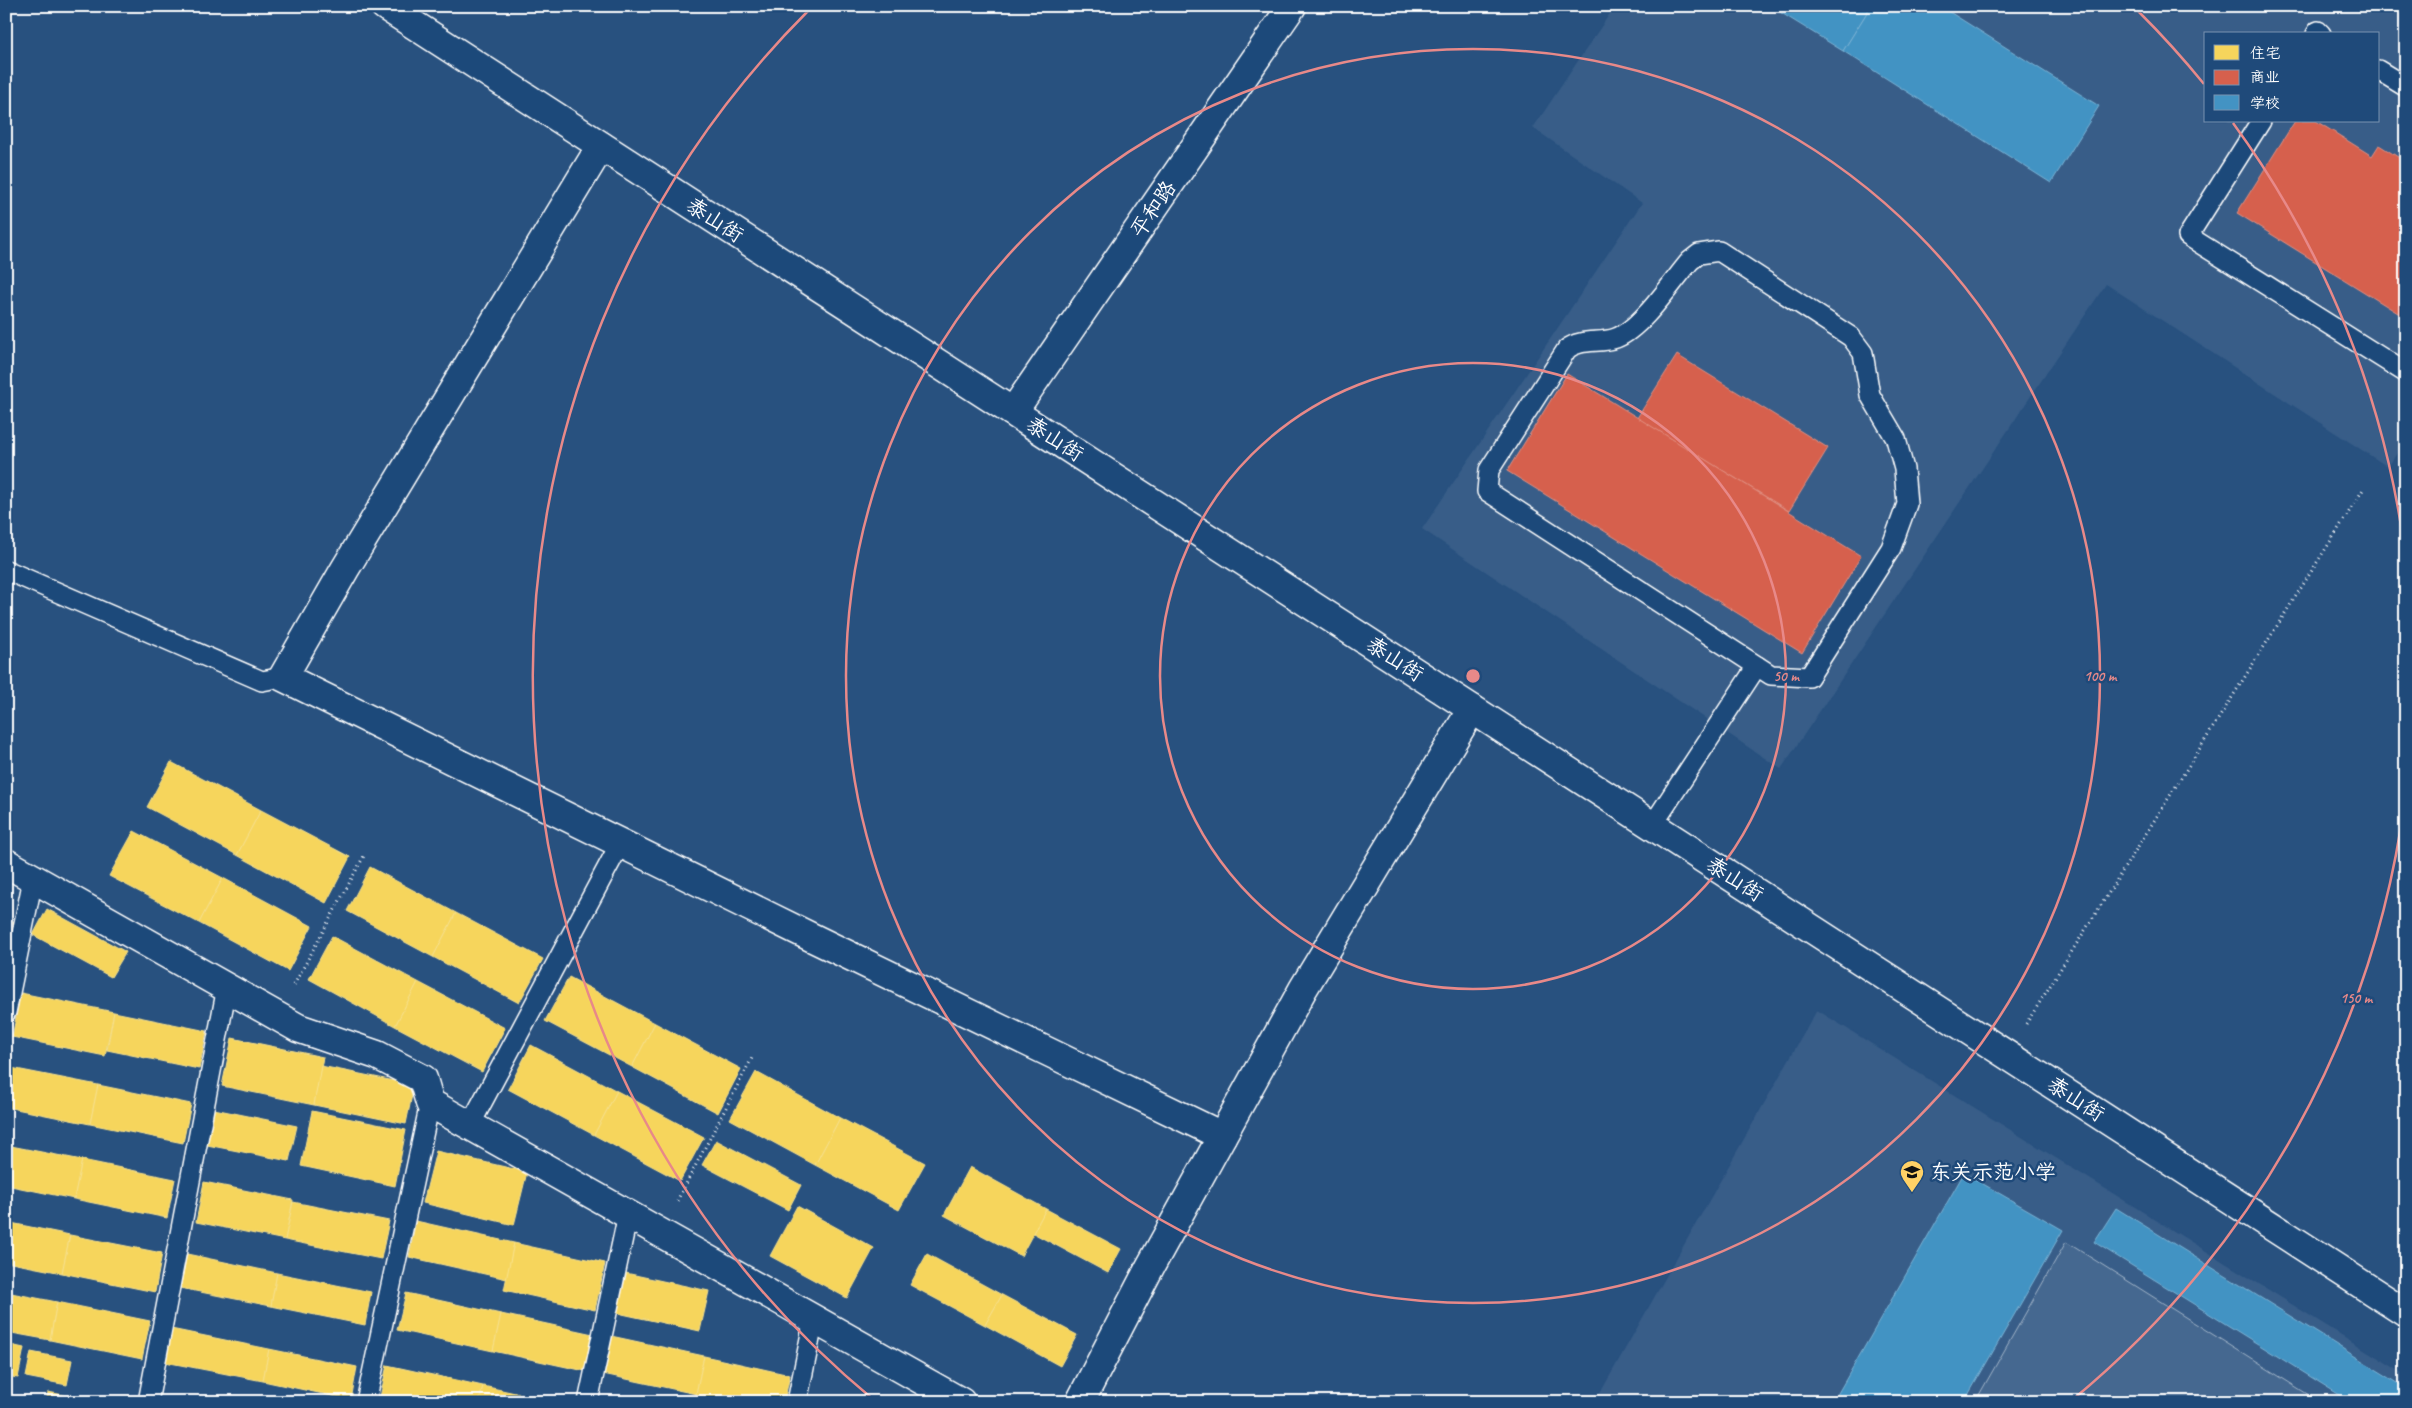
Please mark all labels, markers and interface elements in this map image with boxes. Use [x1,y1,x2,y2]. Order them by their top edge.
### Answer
legend [2204,32,2380,122]
text: 住宅 [2250,44,2280,63]
text: 商业 [2250,68,2280,87]
text: 学校 [2250,94,2280,113]
street label: 平和路 [1125,176,1181,242]
street label: 泰山街 [682,192,748,248]
street label: 泰山街 [1022,411,1088,467]
street label: 泰山街 [1362,631,1428,687]
centre of rings [1464,667,1482,685]
text: 50 m [1773,667,1800,686]
text: 100 m [2084,667,2118,686]
street label: 泰山街 [1702,851,1768,907]
text: 150 m [2340,989,2374,1008]
street label: 泰山街 [2043,1071,2109,1127]
school or university icon: 东关示范小学 [1899,1159,1925,1193]
place label: 东关示范小学 [1930,1159,2056,1185]

